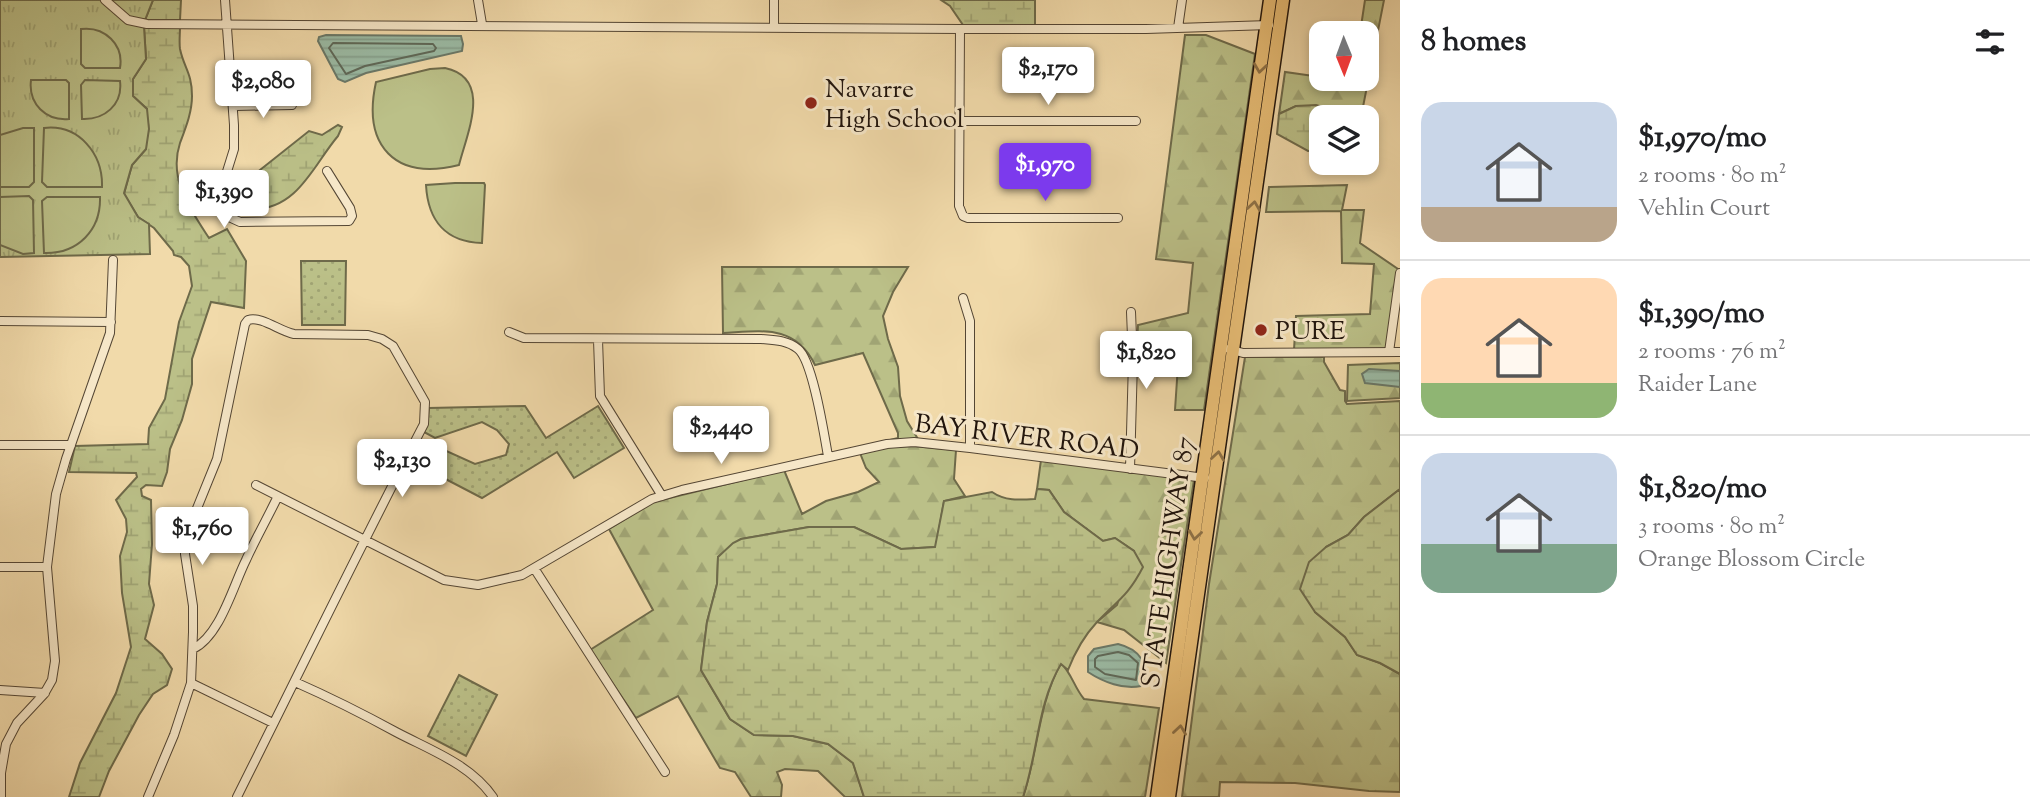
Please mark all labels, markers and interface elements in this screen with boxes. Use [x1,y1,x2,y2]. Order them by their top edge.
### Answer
north arrow [1309,21,1379,91]
map controls [1309,21,1379,175]
text: 8 homes [1421,21,1526,64]
icon: filters [1971,23,2009,61]
pin: $2,170 [991,48,1105,107]
text: $2,170 [1018,53,1078,86]
pin: $2,080 [206,60,320,120]
one-way arrow [1253,62,1268,73]
text: $2,080 [231,66,295,99]
place label: Navarre High School [825,72,964,139]
marker: Navarre High School [803,95,819,111]
button: layers [1309,105,1379,175]
text: $1,970/mo [1638,117,1767,160]
icon: home [1477,130,1561,214]
pin: $1,970 [988,144,1102,203]
text: $1,970 [1015,149,1075,182]
text: 2 rooms · 80 m² [1638,160,1786,193]
pin: $1,390 [167,170,281,230]
text: $1,390 [195,176,253,209]
text: Vehlin Court [1638,193,1770,226]
one-way arrow [1246,200,1261,212]
text: $1,390/mo [1638,293,1765,336]
icon: home [1477,306,1561,390]
place label: PURE [1275,314,1346,351]
marker: PURE [1253,322,1269,338]
pin: $1,820 [1089,332,1203,391]
text: 2 rooms · 76 m² [1638,336,1786,369]
text: $1,820 [1116,337,1176,370]
text: Raider Lane [1638,369,1757,402]
pin: $2,440 [664,406,778,466]
street label: BAY RIVER ROAD [912,406,1141,471]
text: $2,440 [689,412,753,445]
street label: STATE HIGHWAY 87 [1134,434,1205,690]
pin: $2,130 [345,440,459,499]
text: $2,130 [373,445,431,478]
one-way arrow [1210,450,1225,462]
text: $1,820/mo [1638,468,1767,511]
icon: home [1477,481,1561,565]
pin: $1,760 [145,508,259,567]
text: 3 rooms · 80 m² [1638,511,1785,544]
text: $1,760 [172,513,232,546]
one-way arrow [1187,530,1202,541]
text: Orange Blossom Circle [1638,544,1865,577]
one-way arrow [1172,724,1187,735]

